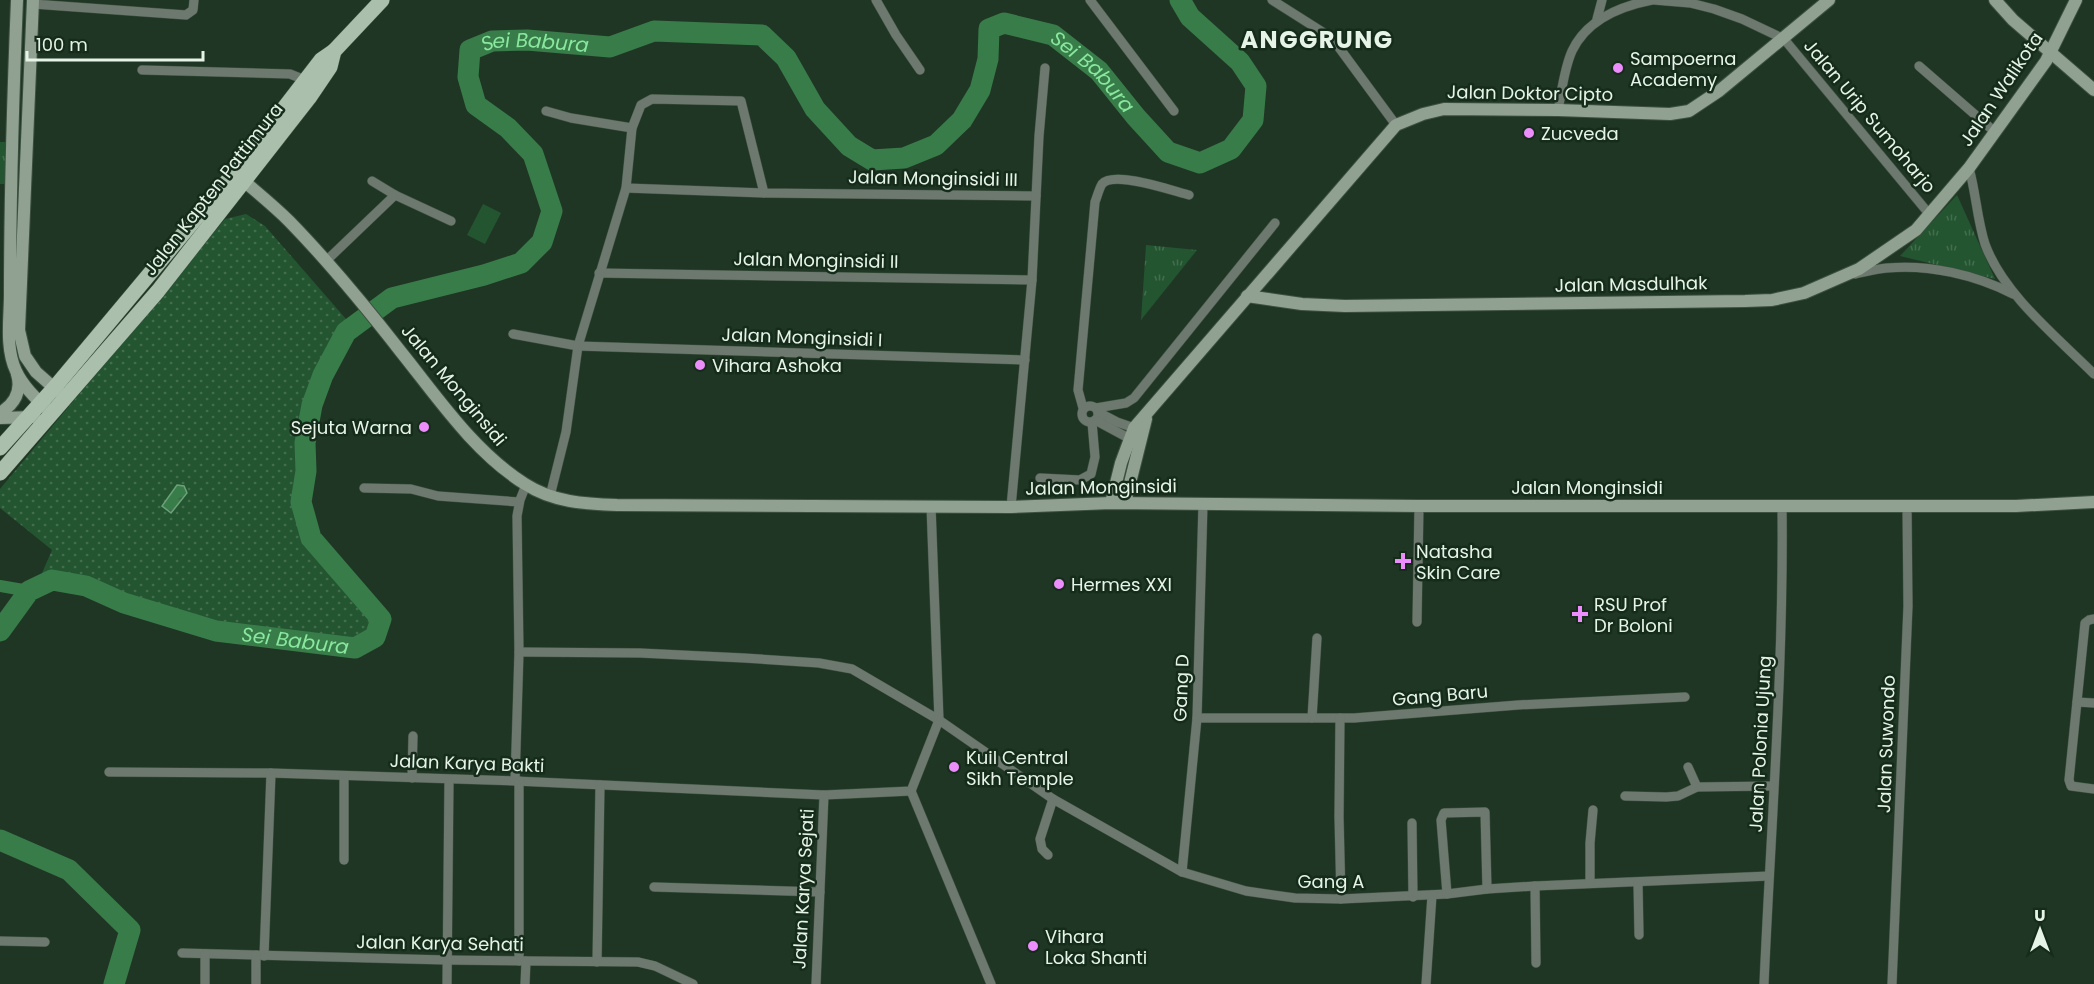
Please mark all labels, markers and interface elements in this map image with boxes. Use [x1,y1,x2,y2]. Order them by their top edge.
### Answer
district label: ANGGRUNG [1240,23,1394,56]
scale bar [27,24,202,62]
water label: Sei Babura [1045,24,1141,119]
water label: Sei Babura [477,26,590,59]
street label: Jalan Walikota [1954,27,2048,151]
text: 100 m [36,32,88,57]
street label: Jalan Urip Sumoharjo [1798,34,1942,198]
place label: Sampoerna Academy [1630,46,1737,92]
marker: Sampoerna Academy [1611,61,1625,75]
street label: Jalan Doktor Cipto [1447,79,1613,107]
street label: Jalan Kapten Pattimura [138,97,288,281]
place label: Zucveda [1541,121,1619,146]
marker: Zucveda [1522,126,1536,140]
street label: Jalan Monginsidi III [848,164,1018,192]
street label: Jalan Monginsidi II [733,246,899,274]
street label: Jalan Masdulhak [1554,270,1708,298]
street label: Jalan Monginsidi [396,319,512,451]
street label: Jalan Monginsidi I [721,322,883,352]
place label: Vihara Ashoka [712,353,842,378]
marker: Vihara Ashoka [693,358,707,372]
place label: Sejuta Warna [291,415,412,440]
marker: Sejuta Warna [417,420,431,434]
street label: Jalan Monginsidi [1025,473,1177,501]
street label: Jalan Monginsidi [1511,475,1663,500]
place label: Natasha Skin Care [1416,539,1501,585]
marker: Natasha Skin Care [1394,552,1412,570]
place label: Hermes XXI [1071,572,1172,597]
marker: Hermes XXI [1052,577,1066,591]
place label: RSU Prof Dr Boloni [1594,592,1673,638]
marker: RSU Prof Dr Boloni [1571,605,1589,623]
water label: Sei Babura [240,620,351,661]
street label: Gang D [1167,654,1195,722]
street label: Jalan Polonia Ujung [1743,655,1777,833]
street label: Jalan Suwondo [1871,674,1901,814]
street label: Gang Baru [1391,678,1489,712]
place label: Kuil Central Sikh Temple [966,745,1074,791]
street label: Jalan Karya Bakti [389,748,545,778]
marker: Kuil Central Sikh Temple [947,760,961,774]
street label: Jalan Karya Sejati [786,808,820,970]
street label: Gang A [1298,869,1364,894]
north arrow [2010,900,2070,960]
text: U [2034,904,2046,927]
place label: Vihara Loka Shanti [1045,924,1147,970]
street label: Jalan Karya Sehati [356,929,524,957]
marker: Vihara Loka Shanti [1026,939,1040,953]

